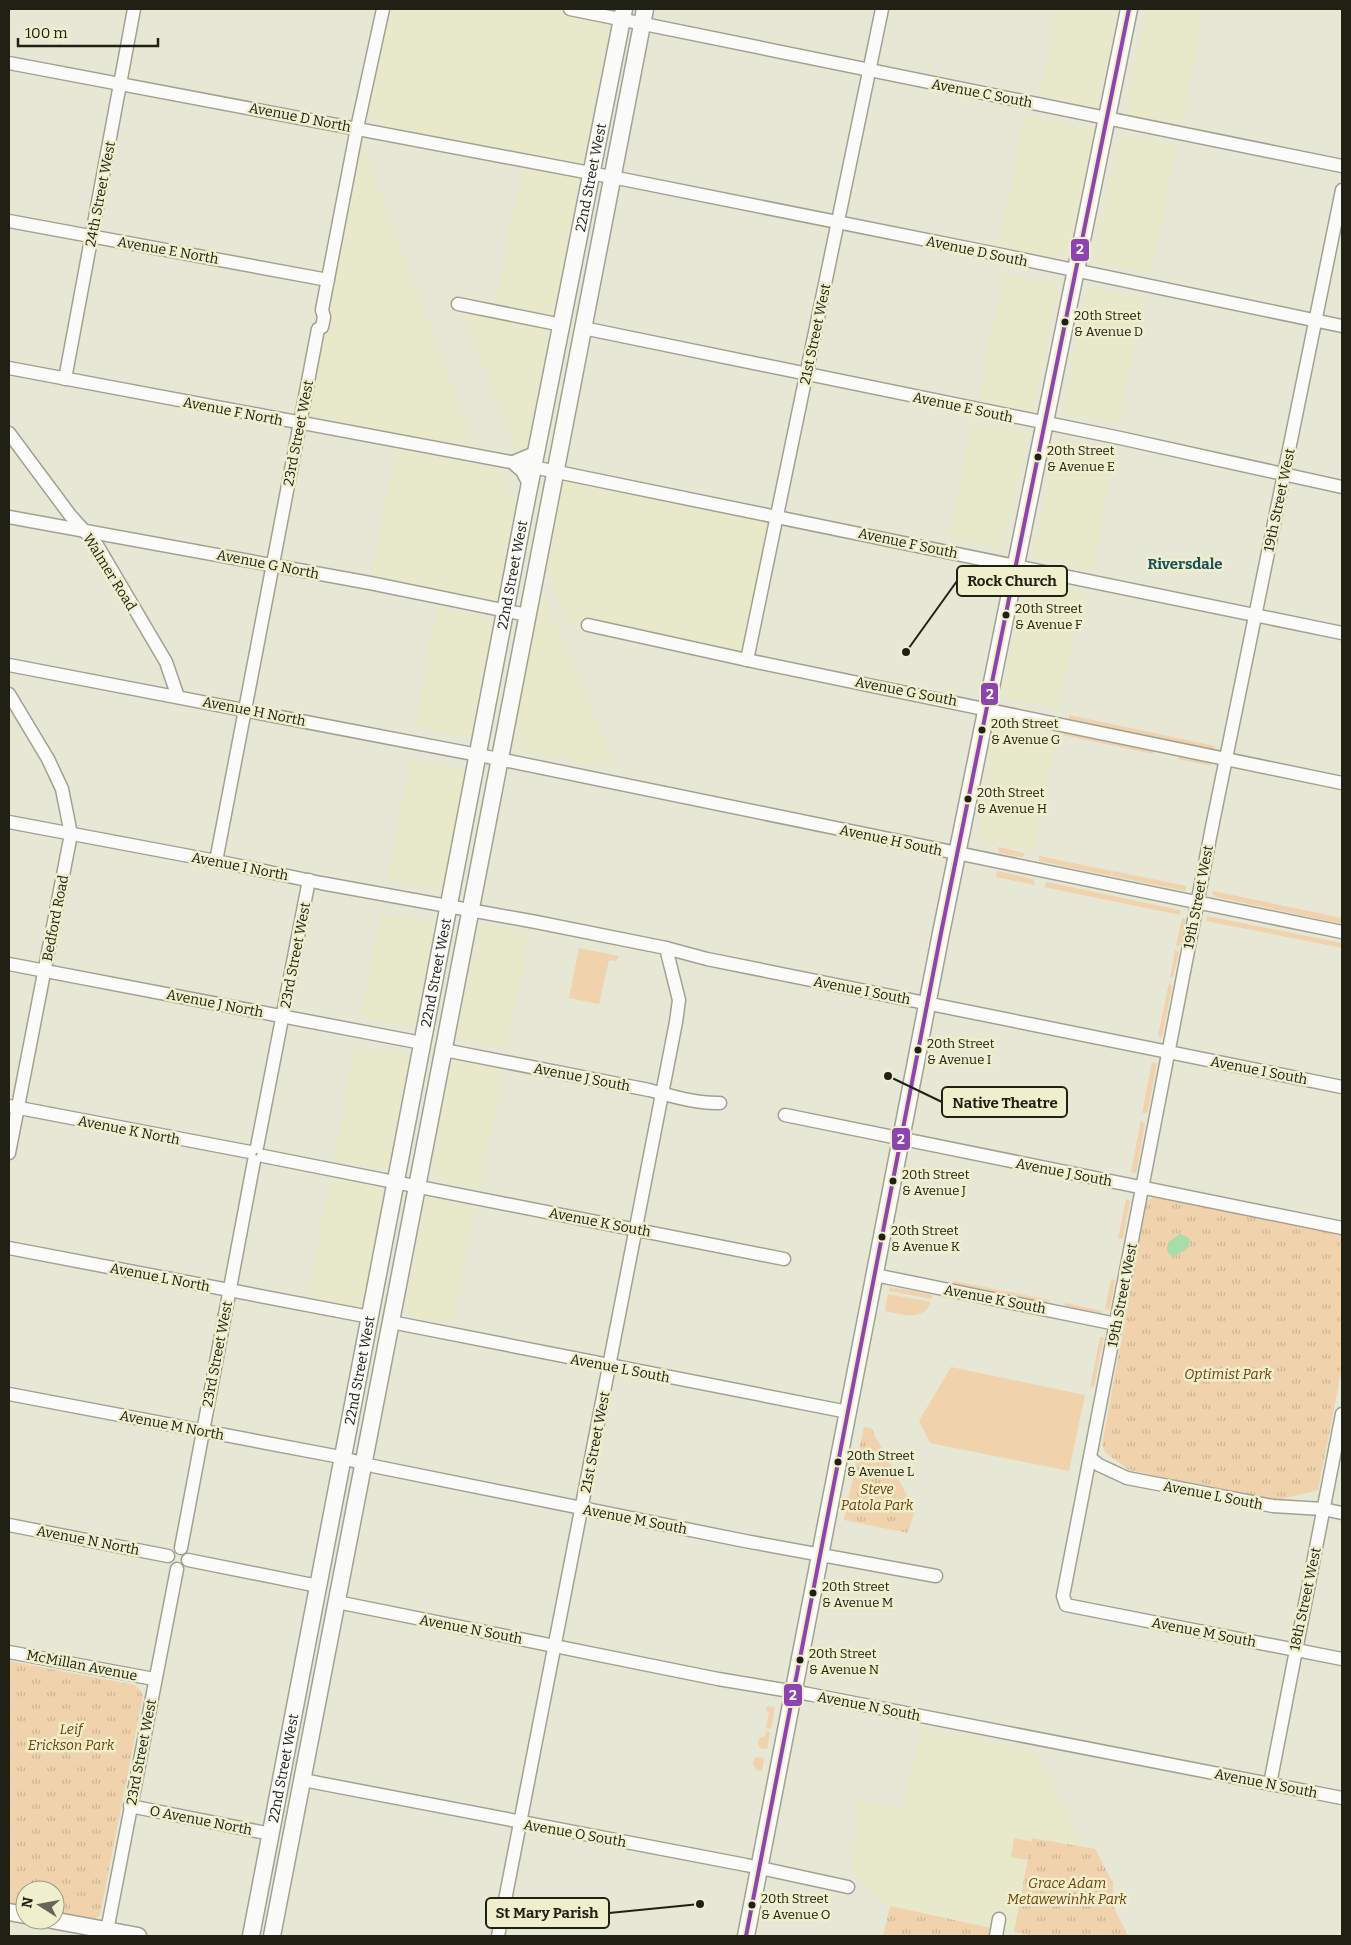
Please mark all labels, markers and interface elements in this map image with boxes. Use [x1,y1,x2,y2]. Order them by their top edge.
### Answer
scale bar [18,15,158,47]
text: 100 m [25,24,68,42]
street label: Avenue C South [930,75,1034,112]
street label: Avenue D North [247,99,353,136]
street label: 22nd Street West [572,122,610,233]
street label: 24th Street West [82,140,119,248]
street label: Avenue D South [925,232,1030,271]
street label: Avenue E North [116,233,220,268]
line badge: 2 [1070,238,1090,262]
text: 2 [1076,241,1084,258]
street label: 21st Street West [796,282,835,386]
place label: 20th Street & Avenue D [1074,308,1143,339]
marker: 20th Street & Avenue D [1060,317,1070,327]
street label: 23rd Street West [280,379,317,487]
street label: Avenue E South [911,389,1015,426]
street label: Avenue F North [181,393,285,430]
place label: 20th Street & Avenue E [1047,443,1115,474]
street label: 19th Street West [1260,447,1299,553]
marker: 20th Street & Avenue E [1033,452,1043,462]
street label: 22nd Street West [494,519,531,631]
street label: Avenue F South [857,525,959,562]
street label: Walmer Road [79,531,140,614]
street label: Avenue G North [215,546,321,583]
district label: Riversdale [1147,555,1223,573]
callout: Rock Church [957,566,1067,596]
text: Rock Church [967,572,1057,590]
place label: 20th Street & Avenue F [1015,601,1083,632]
marker: 20th Street & Avenue F [1001,610,1011,620]
street label: Avenue G South [853,673,959,710]
line badge: 2 [980,682,999,706]
text: 2 [986,686,994,703]
street label: Avenue H North [201,693,307,730]
place label: 20th Street & Avenue G [991,716,1061,747]
marker: 20th Street & Avenue G [977,725,987,735]
place label: 20th Street & Avenue H [977,785,1047,816]
marker: 20th Street & Avenue H [963,794,973,804]
street label: Avenue H South [838,821,944,860]
street label: 19th Street West [1180,844,1217,950]
street label: Avenue I North [190,849,290,884]
street label: Bedford Road [39,874,72,963]
street label: 23rd Street West [277,901,314,1009]
street label: 22nd Street West [418,917,455,1028]
street label: Avenue I South [812,973,912,1008]
street label: Avenue J North [165,986,265,1021]
place label: 20th Street & Avenue I [927,1036,995,1067]
marker: 20th Street & Avenue I [913,1045,923,1055]
street label: Avenue I South [1209,1053,1309,1088]
street label: Avenue J South [532,1060,632,1095]
callout: Native Theatre [942,1087,1067,1117]
text: Native Theatre [952,1094,1058,1112]
street label: Avenue K North [76,1112,182,1149]
line badge: 2 [891,1127,911,1151]
text: 2 [897,1131,905,1148]
street label: Avenue J South [1014,1155,1114,1190]
place label: 20th Street & Avenue J [902,1167,970,1198]
marker: 20th Street & Avenue J [888,1176,898,1186]
street label: Avenue K South [548,1204,653,1241]
place label: 20th Street & Avenue K [891,1223,961,1254]
marker: 20th Street & Avenue K [877,1232,887,1242]
street label: 19th Street West [1104,1242,1141,1348]
street label: Avenue L North [109,1259,212,1296]
street label: Avenue K South [943,1281,1048,1318]
street label: 23rd Street West [199,1300,236,1408]
street label: 22nd Street West [341,1315,379,1426]
street label: Avenue L South [569,1350,671,1387]
park label: Optimist Park [1184,1366,1272,1383]
street label: 21st Street West [577,1390,614,1494]
street label: Avenue M North [118,1407,226,1444]
place label: 20th Street & Avenue L [847,1448,915,1479]
marker: 20th Street & Avenue L [833,1457,843,1467]
street label: Avenue L South [1162,1477,1264,1514]
park label: Steve Patola Park [841,1481,914,1514]
street label: Avenue M South [581,1501,689,1538]
street label: Avenue N North [35,1522,141,1559]
street label: 18th Street West [1286,1546,1325,1652]
place label: 20th Street & Avenue M [822,1579,893,1610]
marker: 20th Street & Avenue M [808,1588,818,1598]
street label: Avenue N South [418,1611,524,1648]
street label: Avenue M South [1150,1614,1258,1651]
street label: McMillan Avenue [25,1646,139,1685]
place label: 20th Street & Avenue N [809,1646,879,1677]
marker: 20th Street & Avenue N [795,1655,805,1665]
line badge: 2 [783,1683,803,1707]
text: 2 [789,1687,797,1704]
street label: Avenue N South [816,1688,922,1725]
street label: 23rd Street West [123,1698,160,1806]
street label: 22nd Street West [265,1712,302,1824]
park label: Leif Erickson Park [28,1721,115,1754]
street label: Avenue N South [1213,1765,1319,1802]
street label: O Avenue North [148,1802,254,1839]
street label: Avenue O South [522,1816,628,1851]
park label: Grace Adam Metawewinhk Park [1007,1875,1127,1908]
north arrow [15,1880,65,1930]
place label: 20th Street & Avenue O [761,1891,831,1922]
text: N [18,1896,37,1910]
callout: St Mary Parish [486,1898,609,1928]
marker: 20th Street & Avenue O [747,1900,757,1910]
text: St Mary Parish [495,1904,599,1922]

